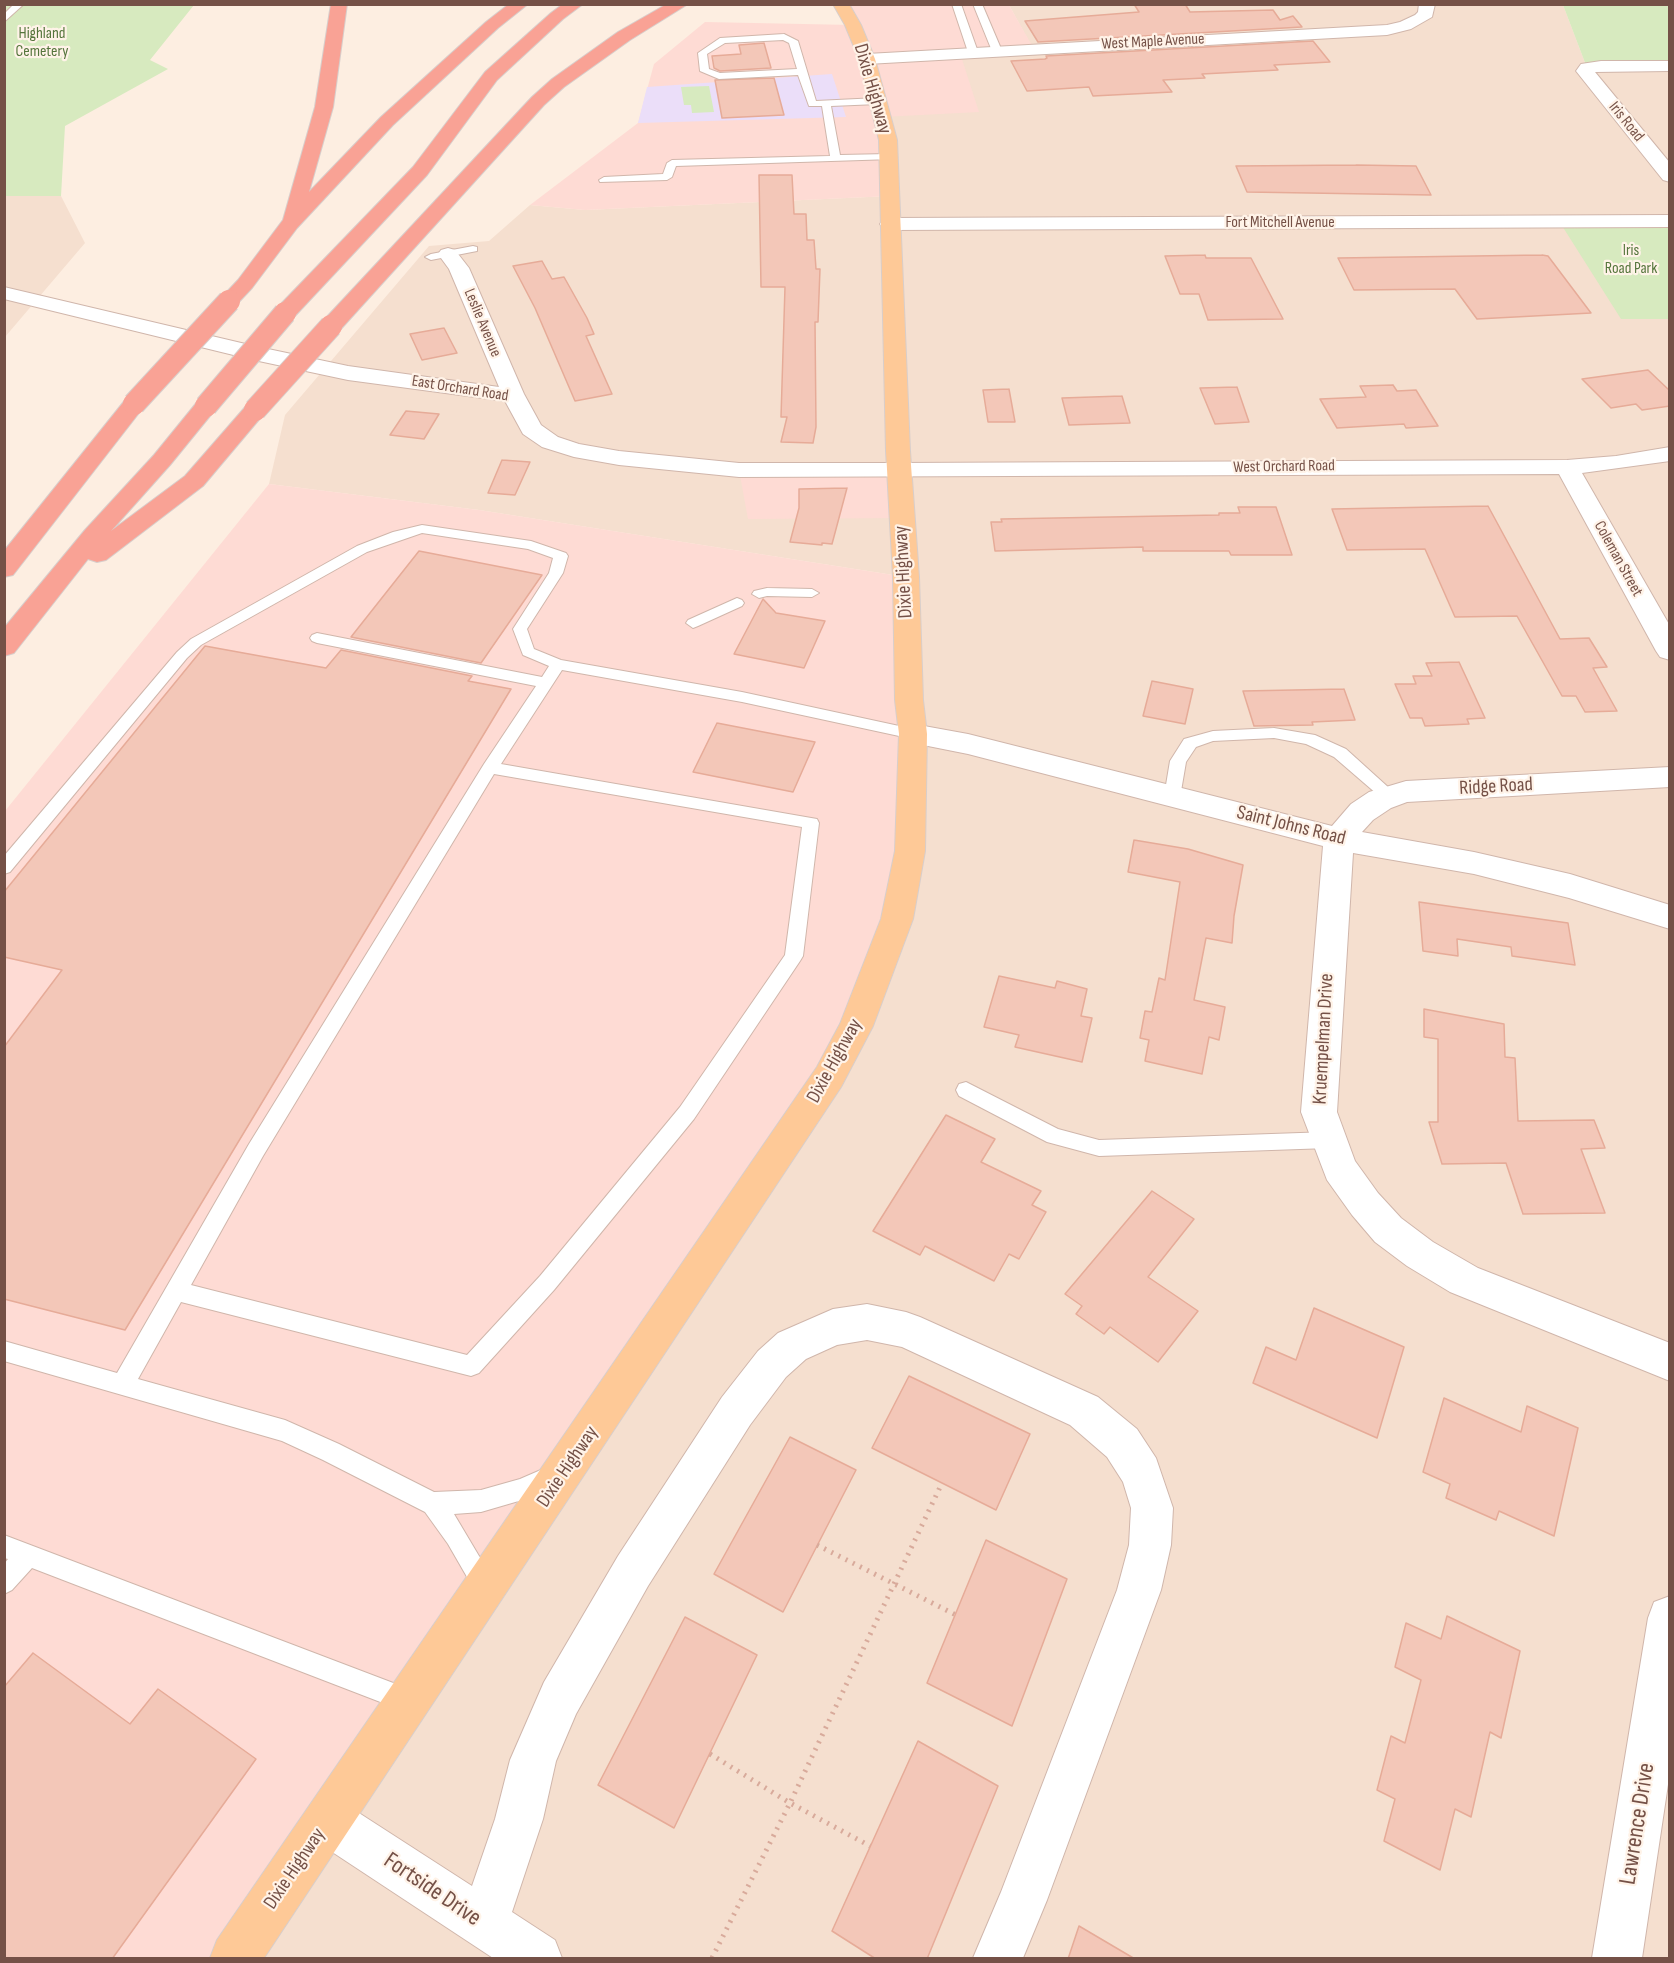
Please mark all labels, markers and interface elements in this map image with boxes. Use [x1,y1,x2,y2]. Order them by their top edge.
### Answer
park label: Highland Cemetery [16,24,68,62]
street label: West Maple Avenue [1101,30,1205,54]
street label: Dixie Highway [848,41,896,137]
street label: Iris Road [1604,98,1648,146]
street label: Fort Mitchell Avenue [1225,213,1335,233]
park label: Iris Road Park [1605,241,1657,279]
street label: Leslie Avenue [459,286,505,360]
street label: East Orchard Road [410,372,510,406]
street label: West Orchard Road [1233,457,1335,477]
street label: Coleman Street [1589,518,1647,600]
street label: Dixie Highway [890,525,918,619]
street label: Ridge Road [1459,773,1533,801]
street label: Saint Johns Road [1234,801,1348,851]
street label: Kruempelman Drive [1309,973,1339,1105]
street label: Dixie Highway [802,1015,868,1107]
street label: Dixie Highway [532,1422,604,1512]
street label: Lawrence Drive [1614,1761,1662,1887]
street label: Dixie Highway [259,1824,331,1914]
street label: Fortside Drive [378,1847,486,1933]

